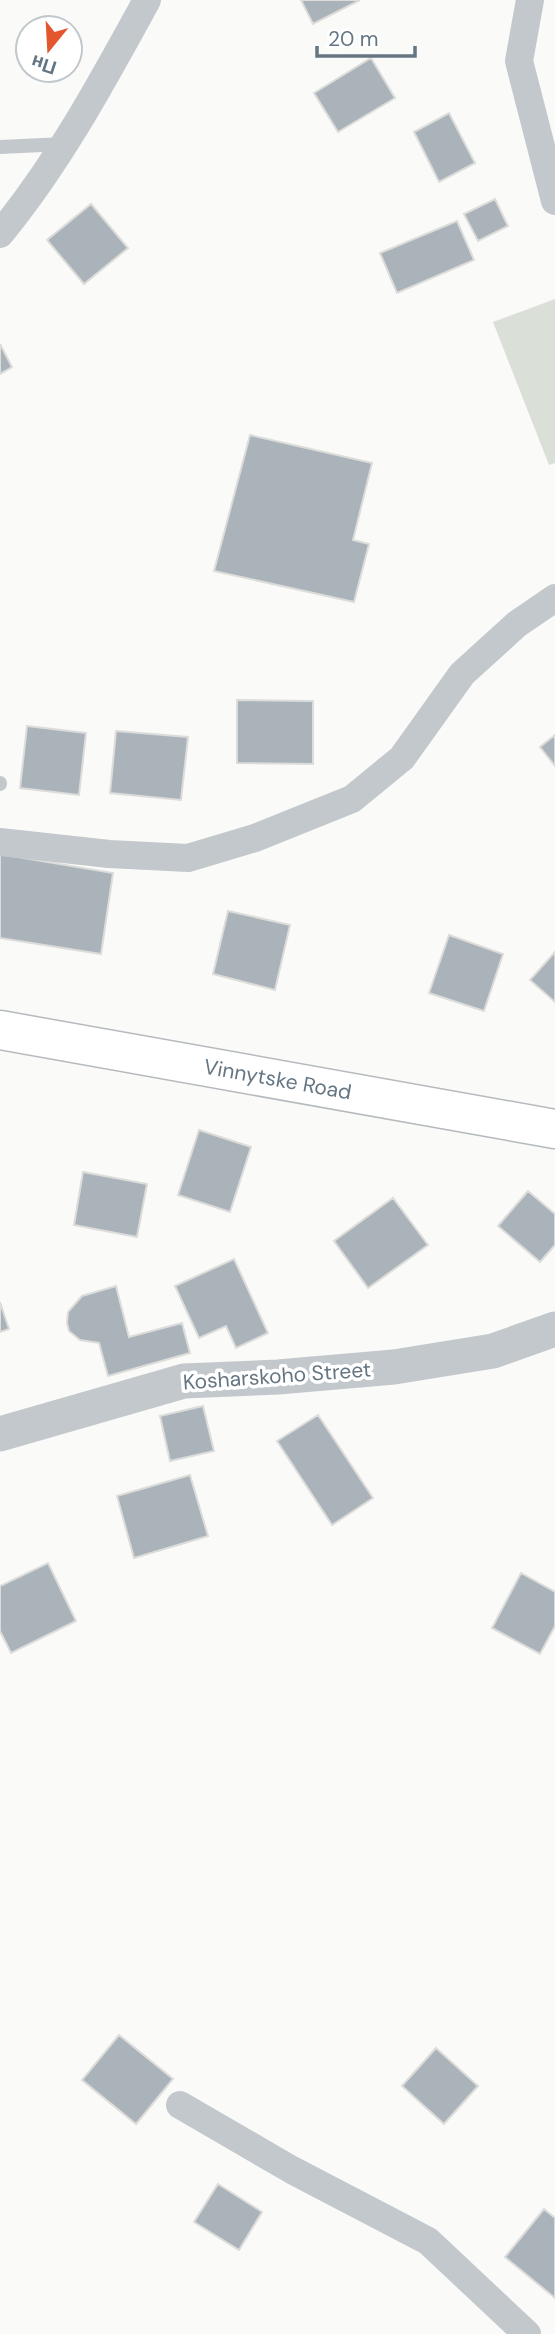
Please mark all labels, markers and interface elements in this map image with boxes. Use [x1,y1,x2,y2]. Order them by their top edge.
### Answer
north arrow [14,14,84,84]
scale bar [317,14,415,58]
text: 20 m [328,25,379,53]
text: Пн [28,49,60,80]
street label: Vinnytske Road [201,1053,354,1106]
street label: Kosharskoho Street [182,1355,372,1397]

